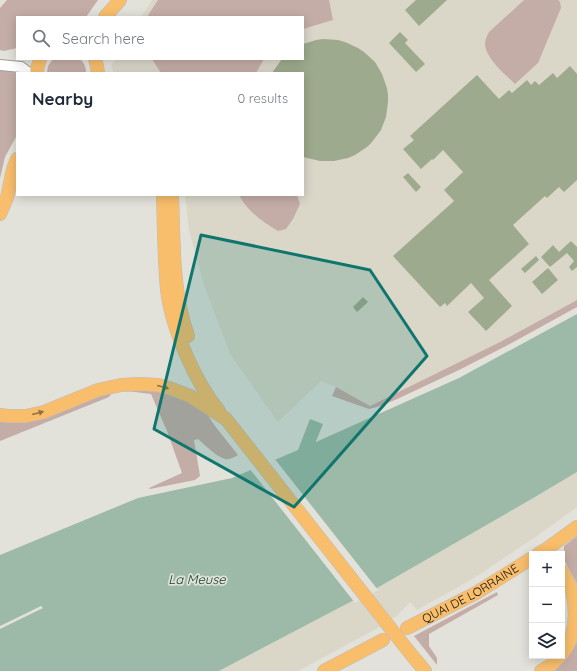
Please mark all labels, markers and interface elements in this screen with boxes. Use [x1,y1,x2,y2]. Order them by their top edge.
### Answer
search box [16,16,304,60]
icon: search [30,27,52,49]
text: Search here [62,29,145,48]
text: Nearby [32,88,93,109]
text: 0 results [237,90,288,106]
one-way arrow [157,384,170,390]
one-way arrow [33,410,45,416]
map controls [529,551,565,659]
button: + [529,551,565,587]
street label: QUAI DE LORRAINE [419,560,521,626]
water label: La Meuse [168,571,226,587]
button: − [529,587,565,623]
button: layers [529,623,565,659]

